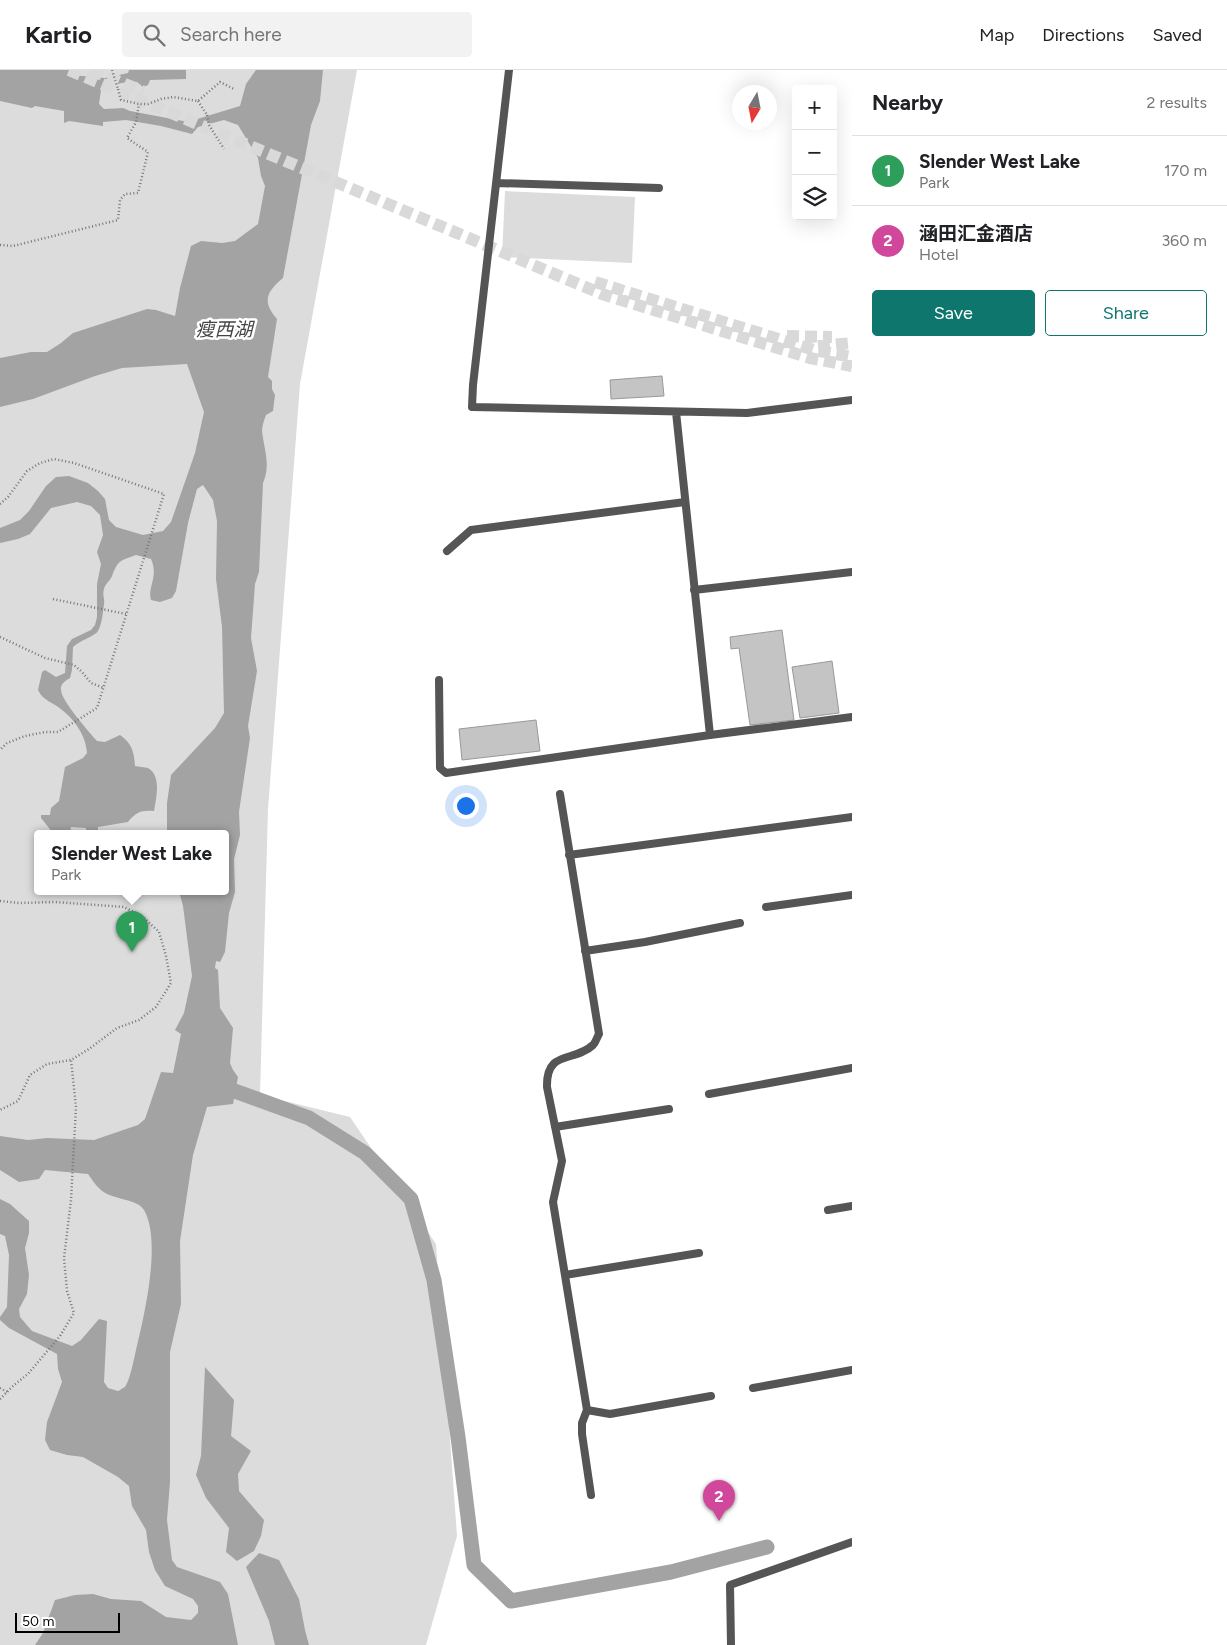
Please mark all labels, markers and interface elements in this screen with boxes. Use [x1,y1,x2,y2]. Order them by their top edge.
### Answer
search box [122,12,472,57]
text: Kartio [25,20,92,49]
icon: search [140,21,168,49]
text: Search here [180,23,282,46]
text: Map [979,24,1014,46]
text: Directions [1042,24,1124,46]
text: Saved [1152,24,1202,46]
north arrow [732,85,777,130]
map controls [792,85,837,220]
button: + [792,85,837,130]
text: Nearby [872,90,943,115]
text: 2 results [1147,93,1207,112]
button: − [792,130,837,175]
text: Slender West Lake [919,150,1080,173]
text: 1 [885,161,891,180]
text: 170 m [1164,161,1207,180]
text: Park [919,173,949,192]
button: layers [792,175,837,220]
text: 涵田汇金酒店 [919,222,1033,245]
text: 2 [883,231,893,250]
text: 360 m [1161,231,1207,250]
text: Hotel [919,245,959,264]
button: Save [872,290,1035,336]
button: Share [1045,290,1207,336]
water label: 瘦西湖 [195,318,255,341]
your location [453,793,479,819]
popup [34,830,229,895]
text: Slender West Lake [51,842,212,865]
text: Park [51,865,81,884]
pin: 1 [116,911,148,952]
pin: 2 [703,1480,735,1521]
scale bar [15,1610,120,1633]
text: 50 m [22,1613,54,1630]

